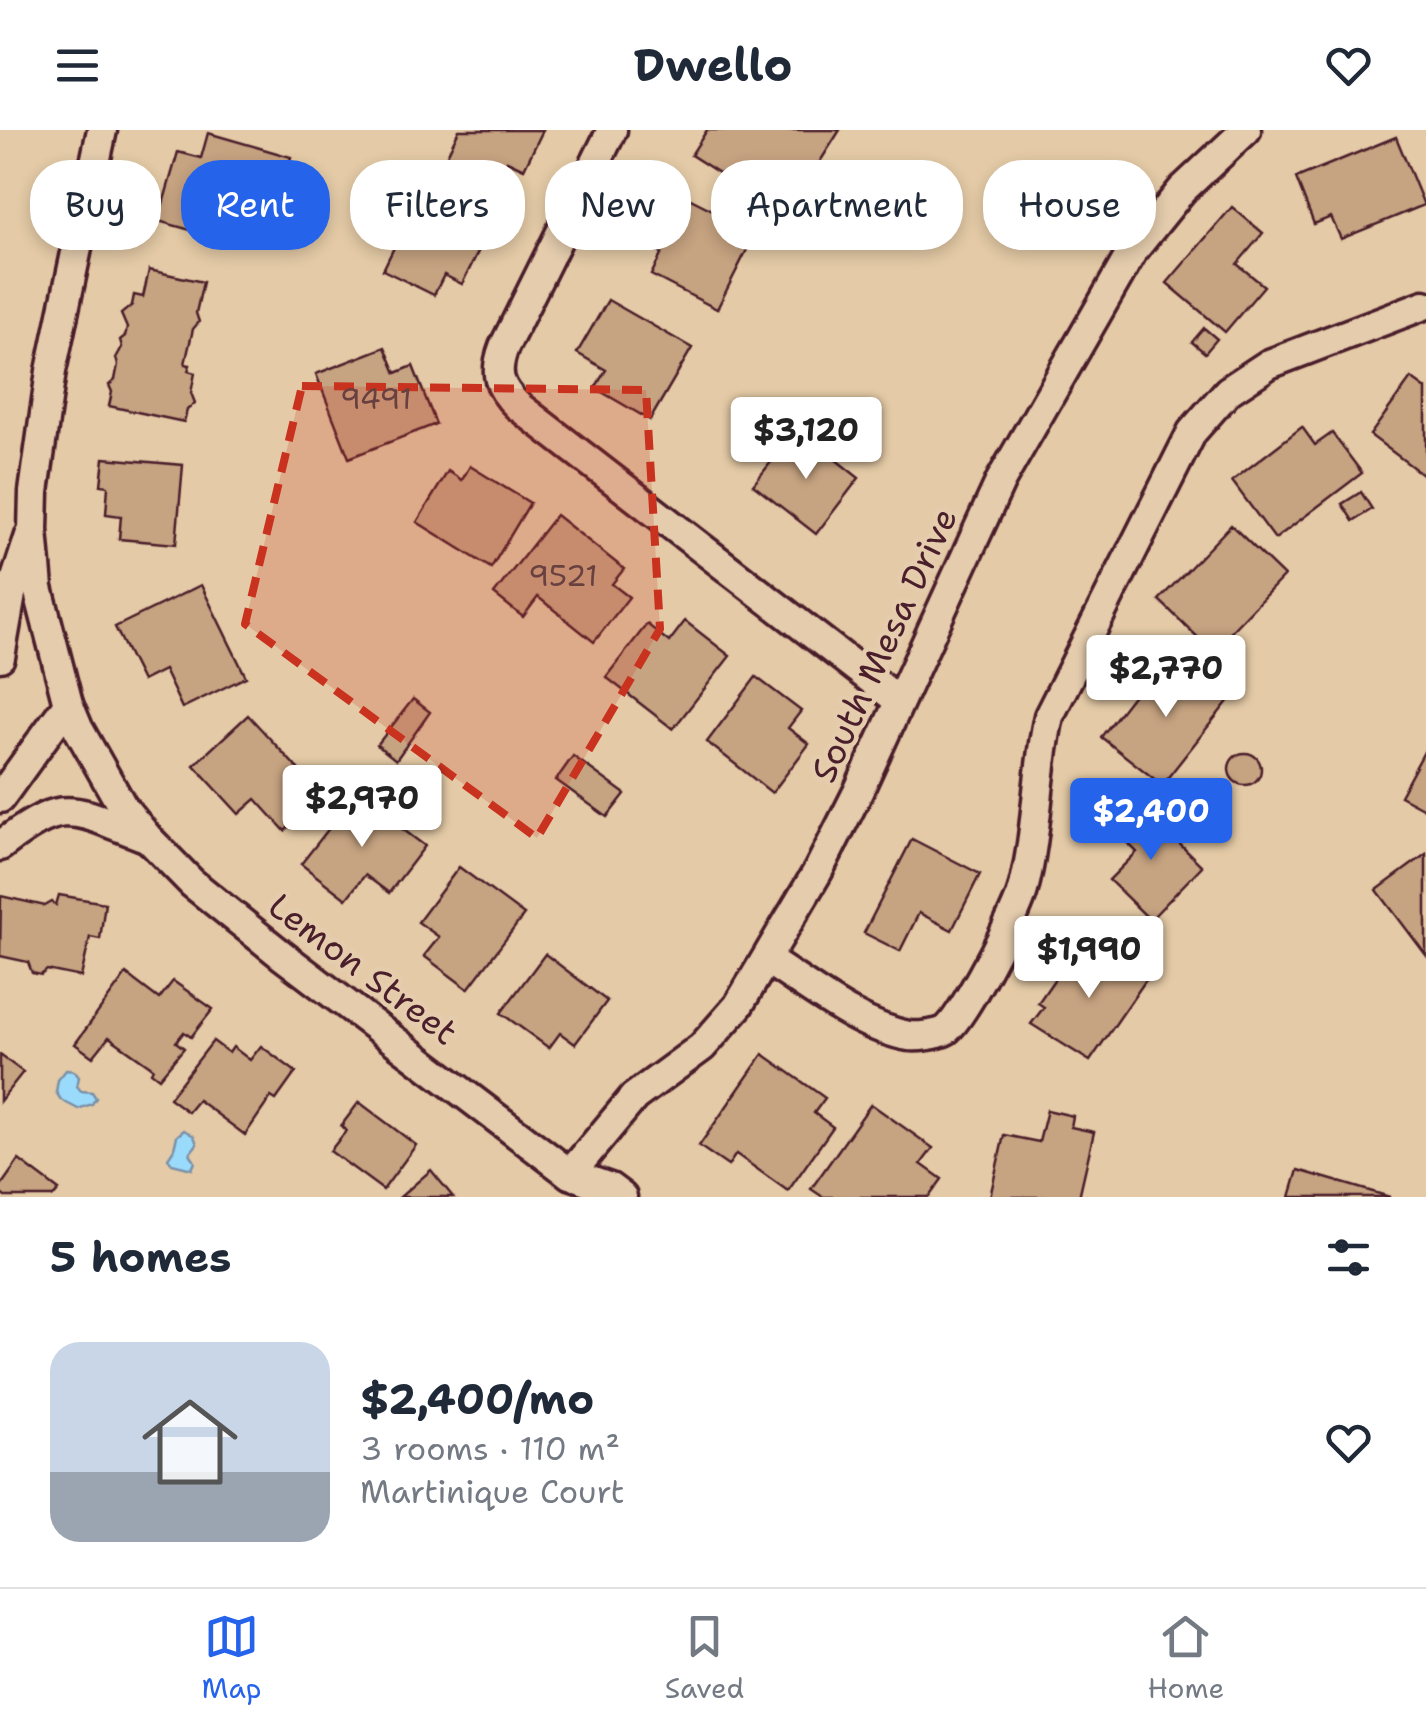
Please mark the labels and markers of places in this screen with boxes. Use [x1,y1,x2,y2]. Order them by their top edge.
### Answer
pin: $3,120 [725,397,887,482]
pin: $2,770 [1085,635,1247,720]
pin: $2,970 [281,765,443,850]
pin: $2,400 [1070,778,1232,863]
pin: $1,990 [1008,916,1170,1001]

